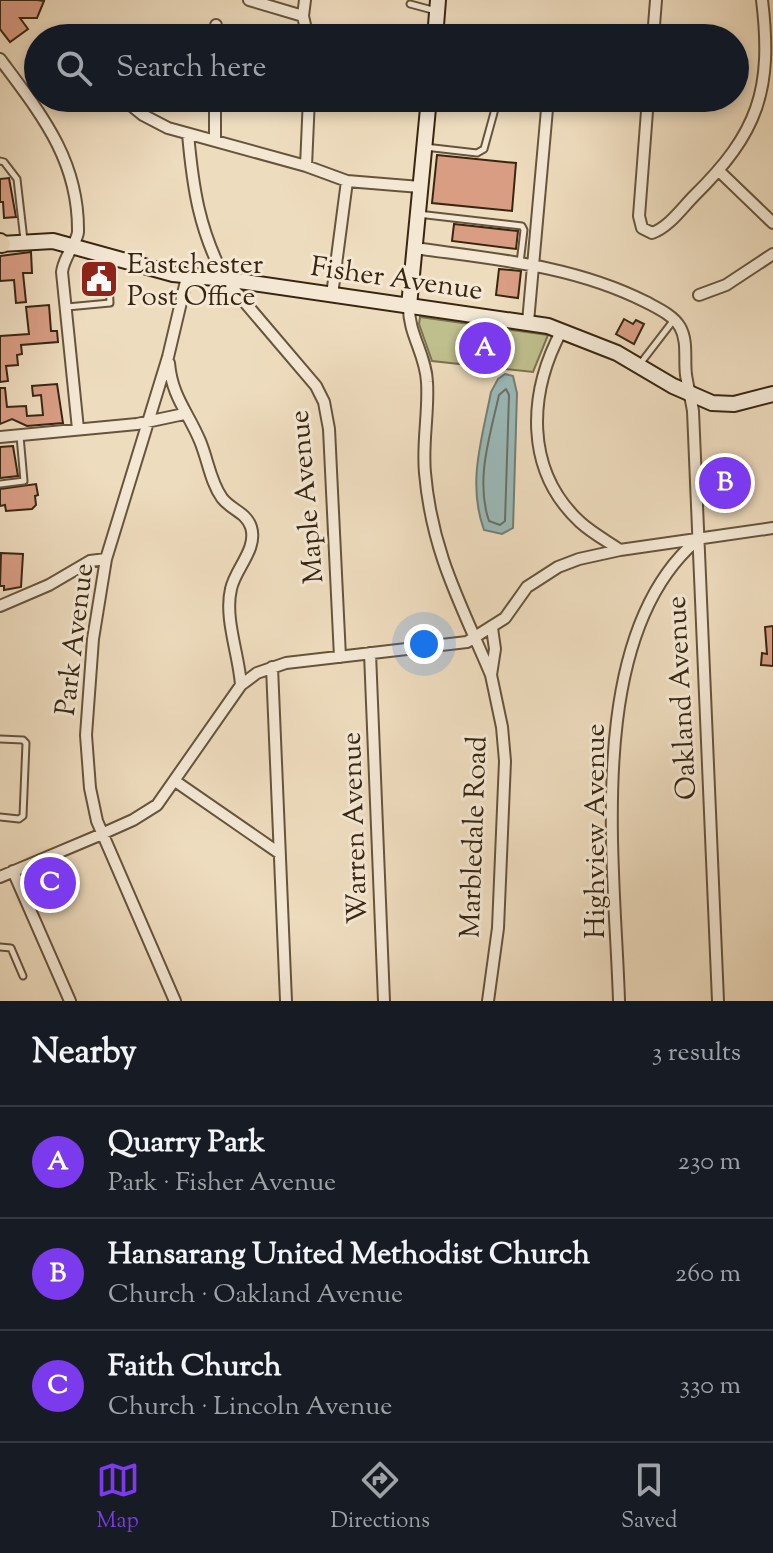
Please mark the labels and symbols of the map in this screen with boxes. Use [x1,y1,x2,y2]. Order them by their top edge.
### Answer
place label: Eastchester Post Office [127,246,264,318]
street label: Fisher Avenue [308,248,485,312]
public building icon: Eastchester Post Office [78,258,120,300]
pin: A [459,318,511,378]
street label: Maple Avenue [280,408,335,585]
pin: B [699,453,751,513]
street label: Park Avenue [47,561,105,718]
street label: Oakland Avenue [658,595,708,801]
your location [404,624,444,664]
street label: Highview Avenue [577,723,617,939]
street label: Warren Avenue [333,731,379,925]
street label: Marbledale Road [451,735,499,939]
pin: C [24,853,76,913]

